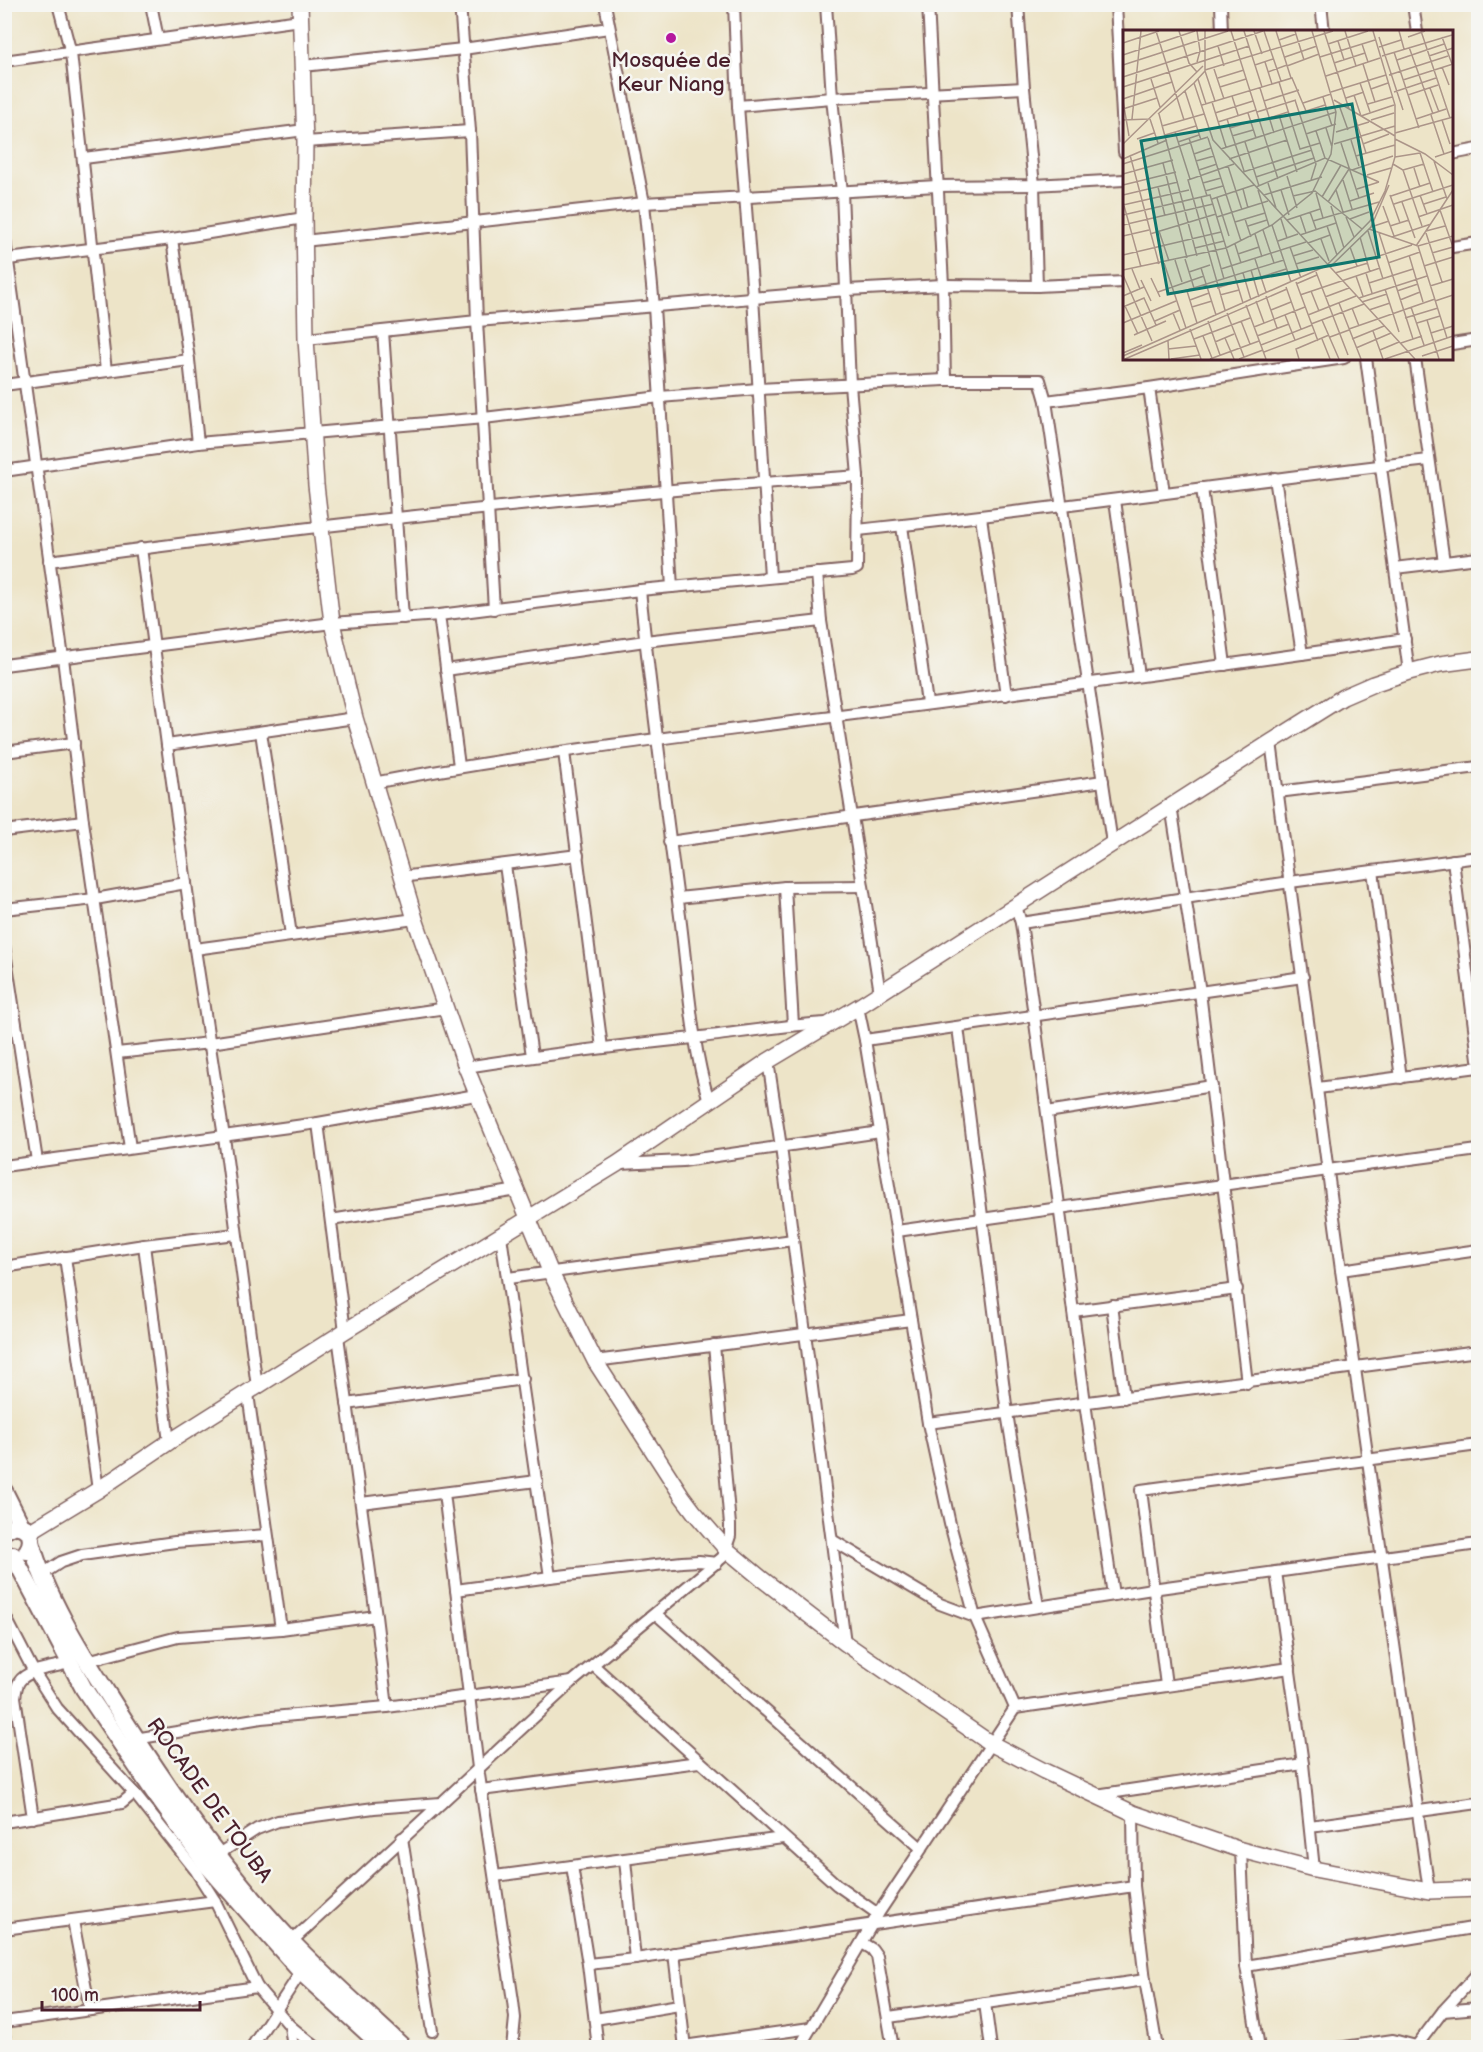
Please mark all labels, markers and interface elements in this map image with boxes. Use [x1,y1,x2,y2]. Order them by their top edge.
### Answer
inset map [1123,30,1453,360]
marker: Mosquée de Keur Niang [664,31,678,45]
place label: Mosquée de Keur Niang [611,48,731,97]
street label: ROCADE DE TOUBA [141,1713,278,1888]
scale bar [42,1974,200,2012]
text: 100 m [51,1985,99,2006]

